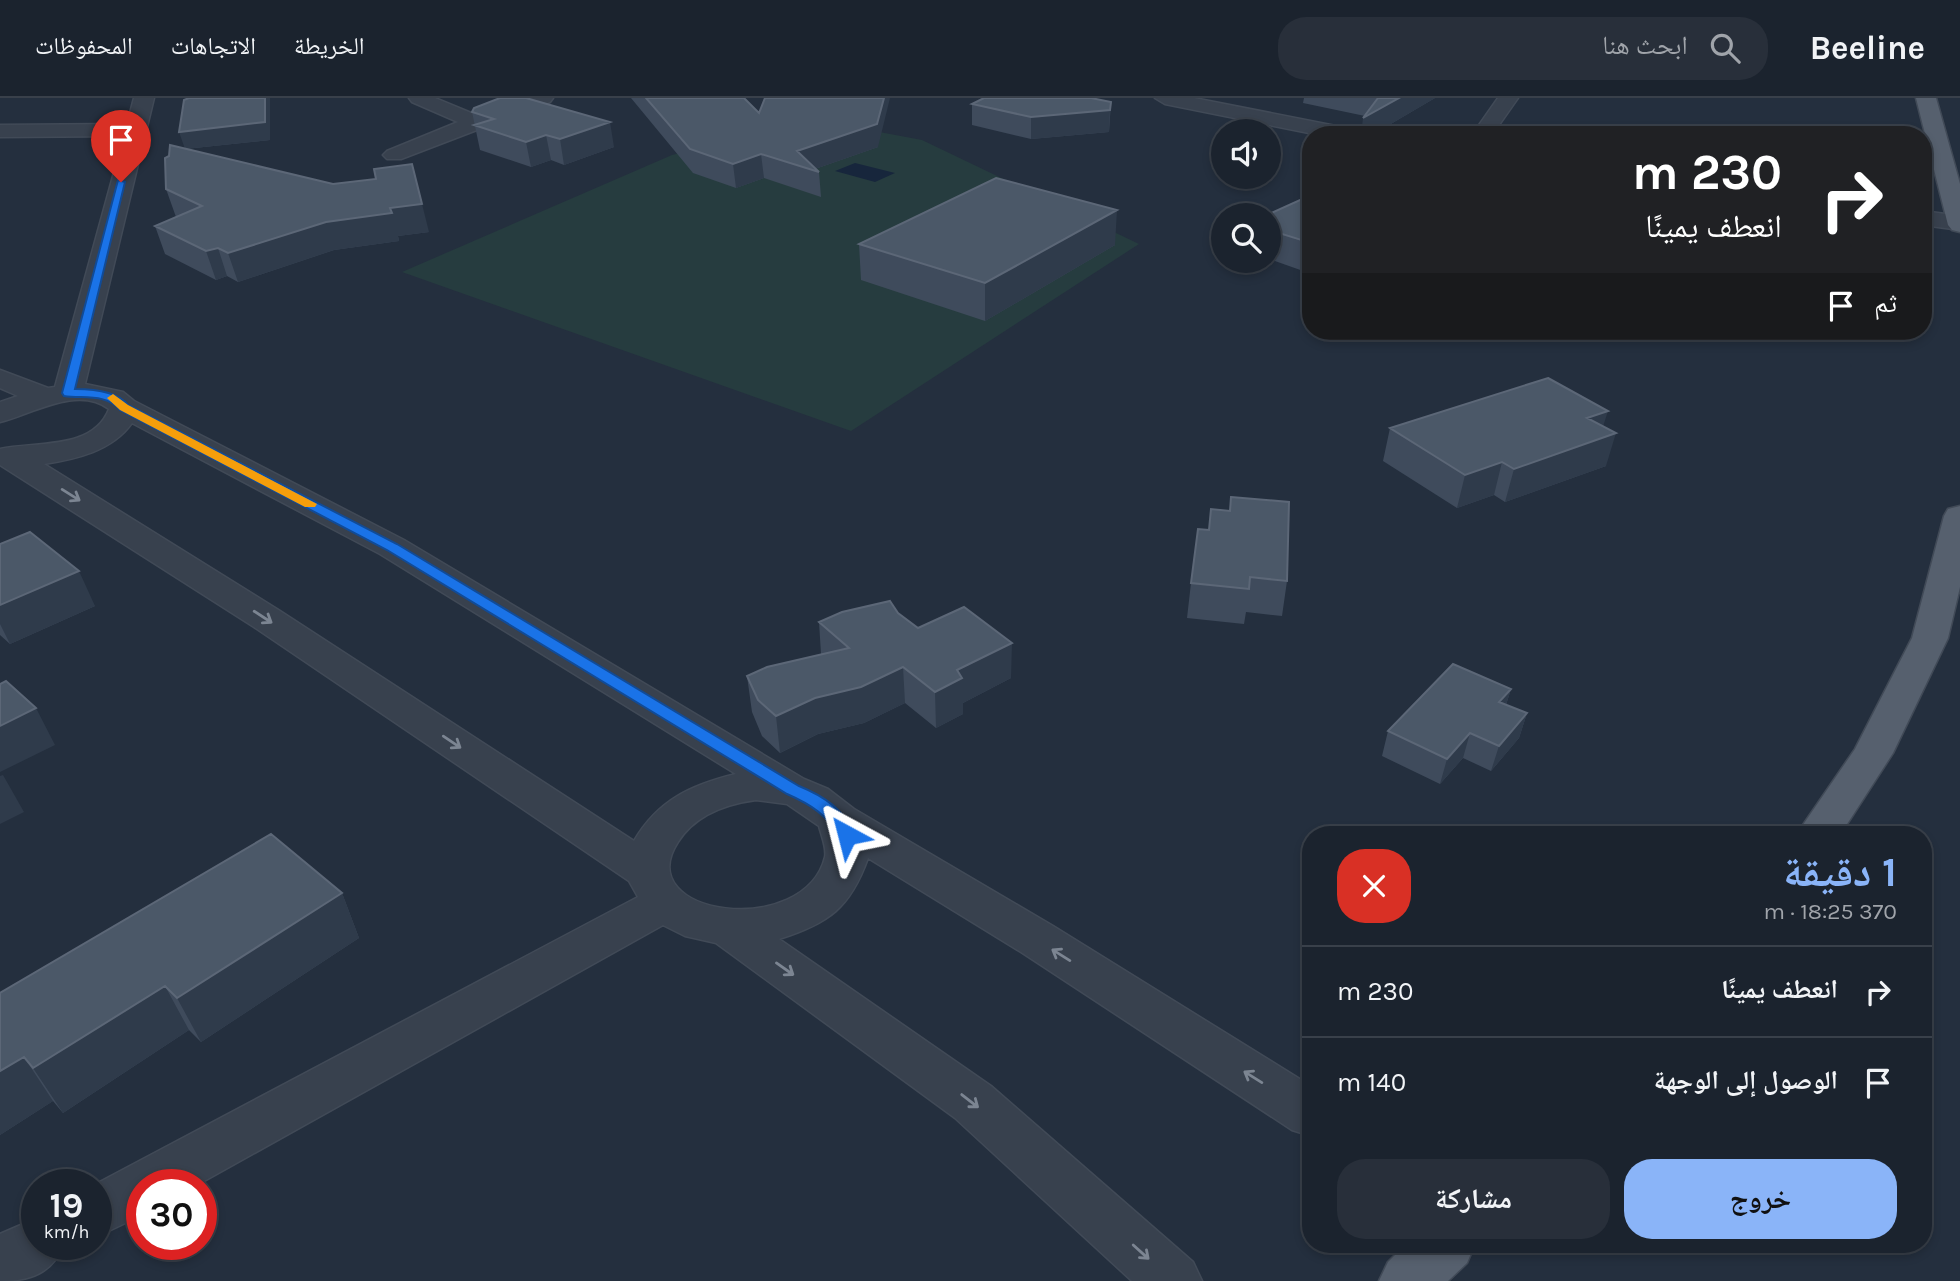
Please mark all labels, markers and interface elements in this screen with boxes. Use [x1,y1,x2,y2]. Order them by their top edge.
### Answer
search box [1278,17,1768,80]
icon: search [1706,29,1744,67]
text: Beeline [1810,29,1925,67]
text: ابحث هنا [1602,30,1688,61]
text: المحفوظات [35,32,133,60]
text: الاتجاهات [171,32,256,60]
text: الخريطة [294,32,365,60]
pin [91,110,151,182]
map controls [1211,119,1281,273]
button: sound [1211,119,1281,189]
icon: arrive [102,121,140,159]
text: 230 m [1632,144,1782,201]
icon: right [1806,154,1897,245]
button: search [1211,203,1281,273]
text: انعطف يمينًا [1645,208,1782,245]
icon: arrive [1822,287,1860,325]
text: ثم [1874,288,1897,319]
one-way arrow [60,488,80,502]
one-way arrow [252,610,272,624]
one-way arrow [442,736,462,750]
position arrow [810,798,884,872]
text: 1 دقيقة [1783,847,1897,897]
button: close [1337,849,1411,923]
text: 370 m · 18:25 [1764,898,1897,925]
one-way arrow [1052,947,1072,961]
one-way arrow [775,962,794,976]
icon: right [1859,973,1897,1011]
text: انعطف يمينًا [1721,974,1838,1005]
text: 230 m [1337,976,1413,1007]
icon: arrive [1859,1064,1897,1102]
text: الوصول إلى الوجهة [1654,1065,1838,1096]
text: 140 m [1337,1067,1406,1098]
one-way arrow [1244,1069,1264,1083]
one-way arrow [961,1094,979,1109]
button: مشاركة [1337,1159,1610,1239]
button: خروج [1624,1159,1897,1239]
speed limit sign: 30 [126,1169,217,1260]
text: 19 [50,1185,83,1226]
text: km/h [44,1221,89,1243]
one-way arrow [1132,1244,1150,1260]

